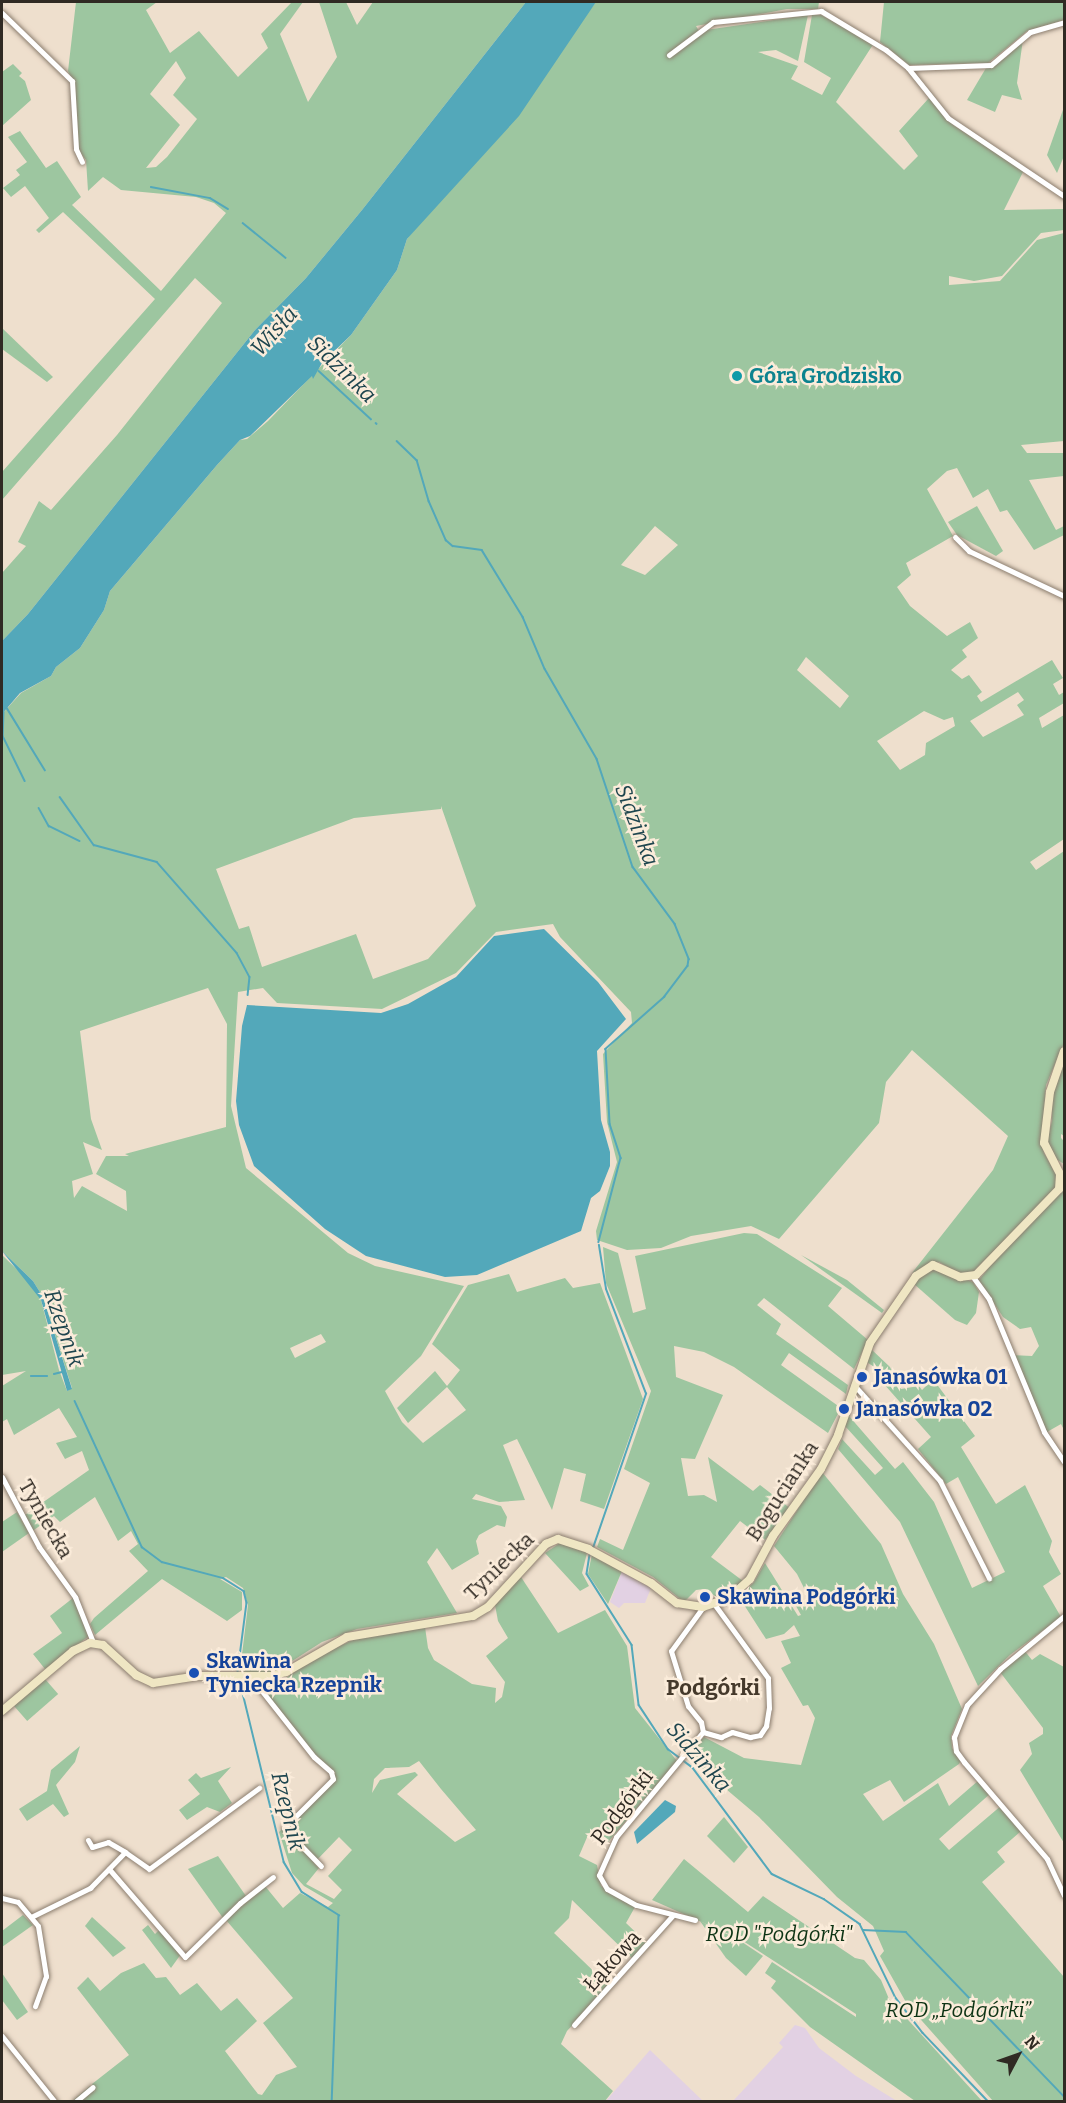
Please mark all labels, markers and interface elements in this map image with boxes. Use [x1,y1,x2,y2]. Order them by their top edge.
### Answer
water label: Wisła [245,301,303,361]
water label: Sidzinka [302,330,382,408]
place label: Góra Grodzisko [749,363,902,389]
marker: Góra Grodzisko [730,369,744,383]
water label: Sidzinka [609,780,665,870]
water label: Rzepnik [39,1286,89,1370]
place label: Janasówka 01 [874,1364,1007,1390]
marker: Janasówka 01 [855,1370,869,1384]
place label: Janasówka 02 [856,1396,992,1422]
marker: Janasówka 02 [837,1402,851,1416]
street label: Bogucianka [740,1436,824,1546]
street label: Tyniecka [13,1475,79,1563]
street label: Tyniecka [459,1527,539,1605]
place label: Skawina Podgórki [717,1584,896,1610]
marker: Skawina Podgórki [698,1590,712,1604]
place label: Skawina Tyniecka Rzepnik [206,1648,382,1698]
marker: Skawina Tyniecka Rzepnik [187,1666,201,1680]
district label: Podgórki [666,1675,760,1701]
water label: Sidzinka [661,1716,737,1798]
street label: Podgórki [586,1765,658,1849]
water label: Rzepnik [266,1769,310,1853]
park label: ROD "Podgórki" [705,1921,853,1947]
street label: Łąkowa [578,1925,646,1997]
park label: ROD „Podgórki” [885,1997,1031,2023]
north arrow [988,2025,1048,2085]
text: N [1021,2032,1043,2054]

